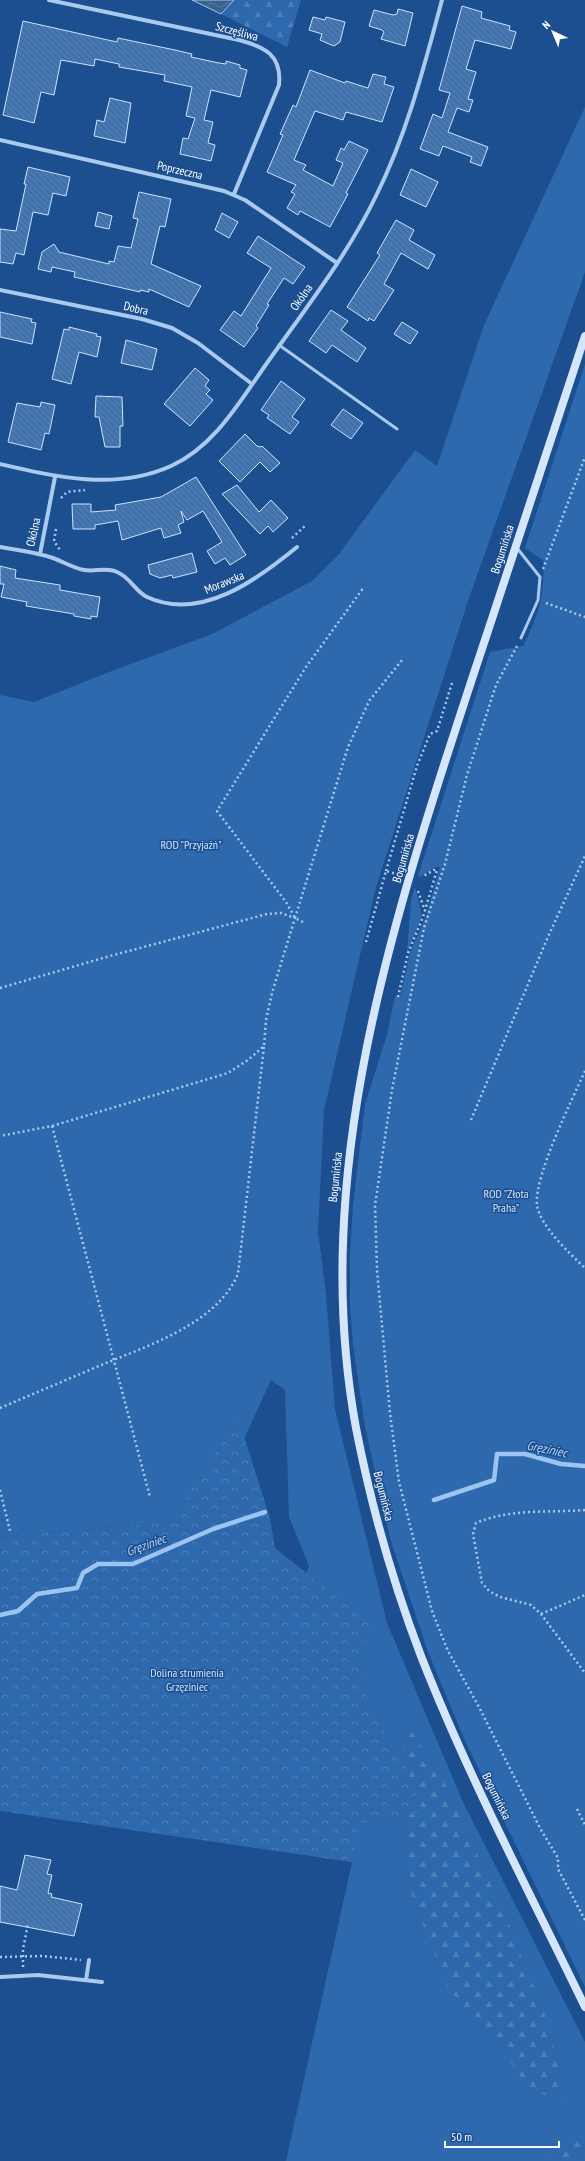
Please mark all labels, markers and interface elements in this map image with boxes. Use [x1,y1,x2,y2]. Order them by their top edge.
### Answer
north arrow [533,12,573,52]
street label: Szczęśliwa [214,18,260,44]
text: N [539,18,553,32]
street label: Poprzeczna [156,157,204,183]
street label: Okólna [286,281,316,313]
street label: Dobra [122,298,150,318]
street label: Okólna [22,516,44,548]
street label: Bogumińska [487,523,517,575]
street label: Morawska [202,567,246,597]
street label: Bogumińska [389,832,417,884]
park label: ROD "Przyjaźń" [160,837,222,852]
street label: Bogumińska [325,1151,345,1203]
park label: ROD "Złota Praha" [484,1186,529,1215]
water label: Gręziniec [525,1436,570,1462]
street label: Bogumińska [371,1470,397,1522]
water label: Gręziniec [124,1530,170,1560]
park label: Dolina strumienia Grzęziniec [150,1665,224,1694]
street label: Bogumińska [479,1770,515,1822]
scale bar [445,2123,559,2149]
text: 50 m [451,2129,472,2144]

